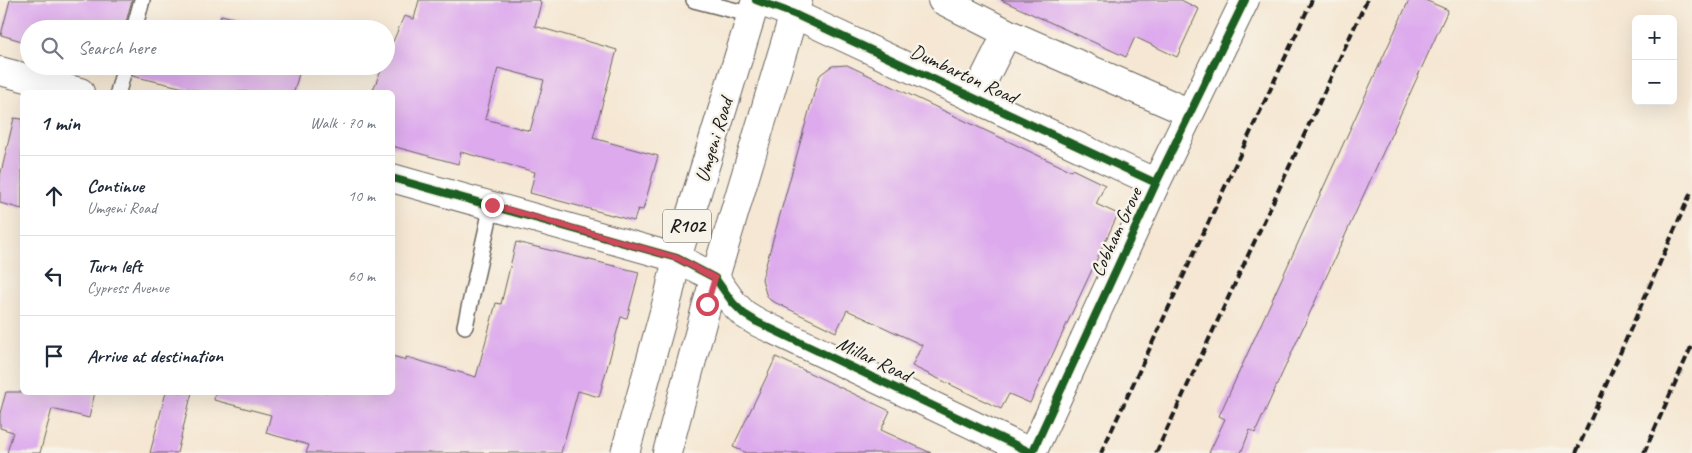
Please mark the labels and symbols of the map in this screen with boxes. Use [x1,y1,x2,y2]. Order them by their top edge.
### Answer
street label: Dumbarton Road [907,38,1024,111]
street label: Umgeni Road [689,92,740,185]
street label: Cobham Grove [1084,182,1148,281]
route end [481,194,504,217]
road number: R102 [663,210,711,242]
route start [696,293,719,316]
street label: Millar Road [833,330,918,389]

